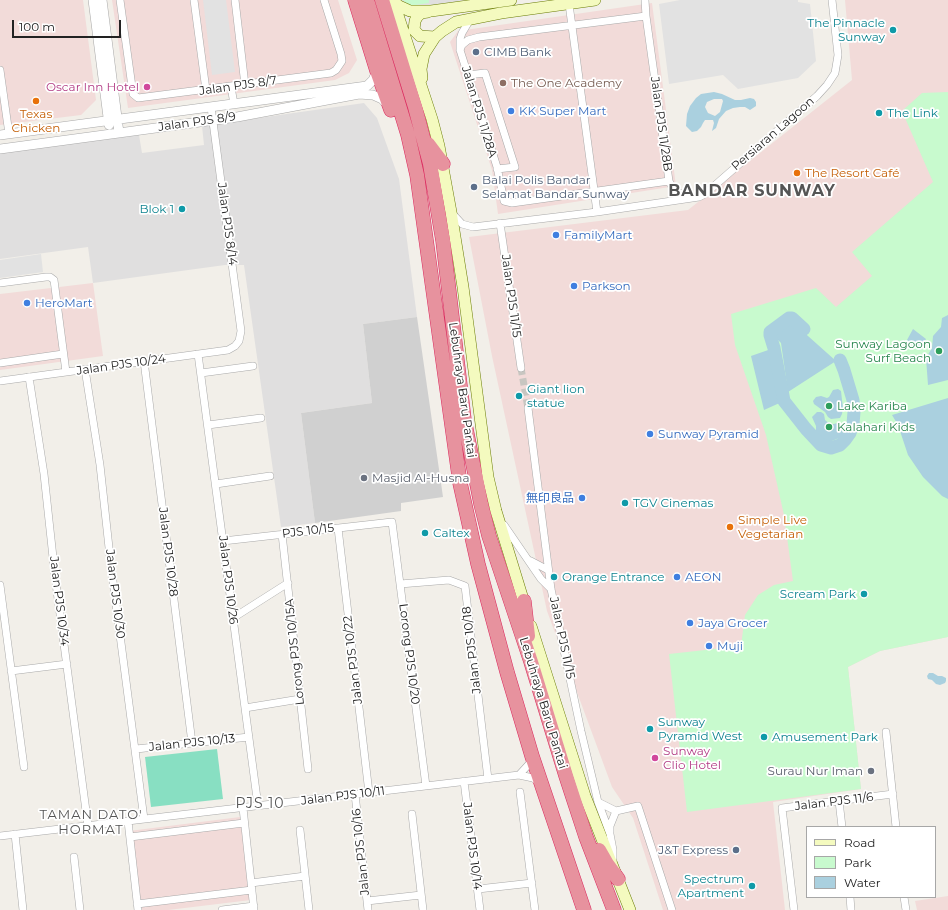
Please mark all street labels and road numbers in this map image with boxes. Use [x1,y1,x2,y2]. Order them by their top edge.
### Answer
street label: Jalan PJS 11/28A [458,64,500,160]
street label: Jalan PJS 8/7 [198,73,278,99]
street label: Jalan PJS 11/28B [647,76,675,172]
street label: Persiaran Lagoon [729,94,817,174]
street label: Jalan PJS 8/9 [157,109,237,135]
street label: Jalan PJS 8/14 [214,182,240,266]
street label: Jalan PJS 11/15 [498,254,524,338]
street label: Lebuhraya Baru Pantai [445,321,479,459]
street label: Jalan PJS 10/24 [75,352,167,378]
street label: Jalan PJS 10/28 [155,506,181,598]
street label: PJS 10/15 [281,521,335,541]
street label: Jalan PJS 10/26 [215,535,241,625]
street label: Jalan PJS 10/30 [102,548,128,640]
street label: Jalan PJS 10/34 [46,555,72,647]
street label: Jalan PJS 11/15 [546,596,578,680]
street label: Lorong PJS 10/15A [282,598,308,706]
street label: Lorong PJS 10/20 [396,603,422,705]
street label: Jalan PJS 10/18 [460,606,484,694]
street label: Jalan PJS 10/22 [340,615,366,705]
street label: Lebuhraya Baru Pantai [516,635,570,771]
street label: Jalan PJS 10/13 [148,731,236,755]
street label: Jalan PJS 10/11 [300,784,386,808]
street label: Jalan PJS 11/6 [794,790,874,814]
street label: Jalan PJS 10/14 [459,801,485,891]
street label: Jalan PJS 10/16 [349,808,373,896]

